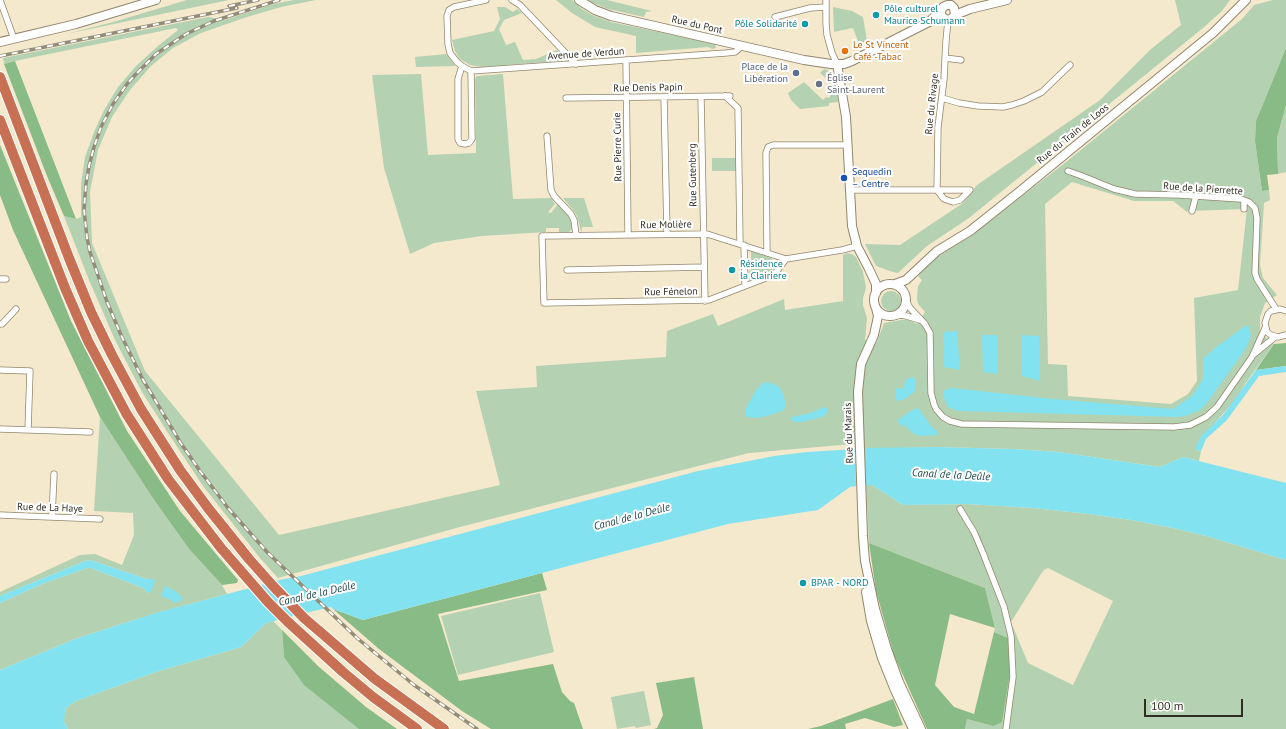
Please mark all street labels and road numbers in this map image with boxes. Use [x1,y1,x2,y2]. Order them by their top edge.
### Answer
street label: Rue du Pont [670,13,724,37]
street label: Avenue de Verdun [547,45,625,63]
street label: Rue du Rivage [923,73,941,135]
street label: Rue Denis Papin [613,81,683,95]
street label: Rue du Train de Loos [1035,101,1111,167]
street label: Rue Pierre Curie [611,112,625,182]
street label: Rue Gutenberg [686,143,700,207]
street label: Rue de la Pierrette [1163,180,1243,198]
street label: Rue Molière [640,219,692,231]
street label: Rue Fénelon [644,286,698,298]
street label: Rue du Marais [842,403,856,463]
street label: Rue de La Haye [17,501,83,515]

